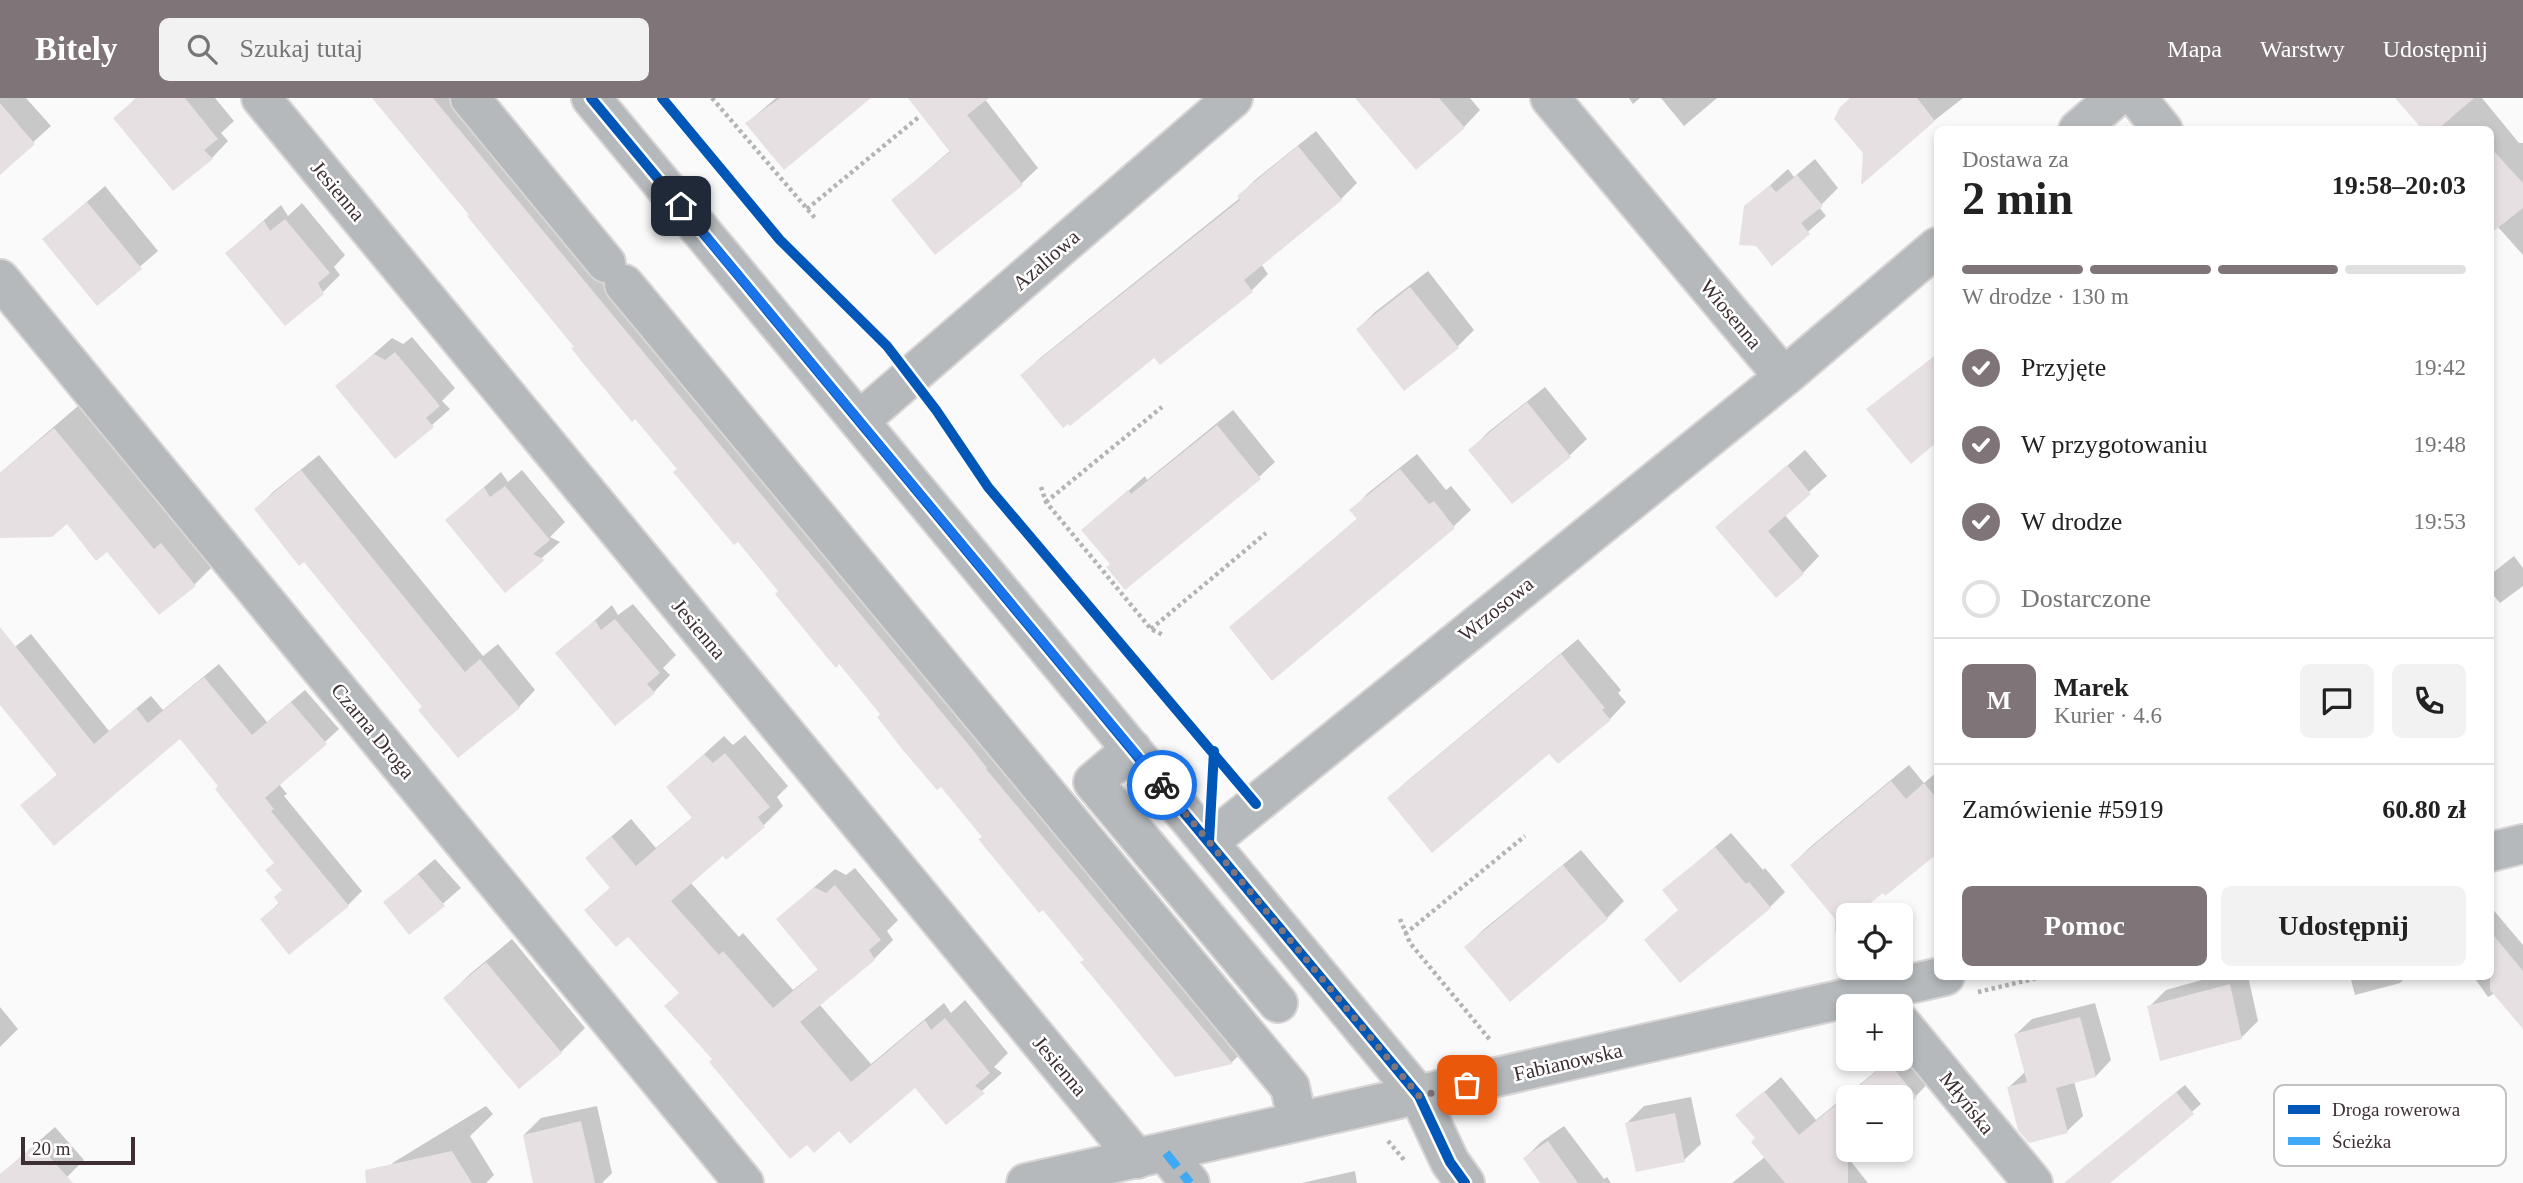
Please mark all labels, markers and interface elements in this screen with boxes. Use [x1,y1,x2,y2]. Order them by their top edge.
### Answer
search box [159,18,649,81]
icon: search [183,30,221,68]
text: Bitely [35,31,117,67]
text: Szukaj tutaj [239,34,363,63]
text: Mapa [2167,36,2222,62]
text: Warstwy [2260,36,2345,62]
text: Udostępnij [2383,36,2488,62]
text: Dostawa za [1962,147,2069,172]
street label: Jesienna [306,156,370,226]
text: 19:58–20:03 [2332,171,2466,200]
text: 2 min [1962,173,2073,224]
pin [651,176,711,236]
icon: home [662,187,700,225]
street label: Azaliowa [1008,224,1085,295]
street label: Wiosenna [1695,274,1767,354]
text: W drodze · 130 m [1962,284,2129,309]
icon: check [1962,349,2000,387]
text: Przyjęte [2021,353,2106,382]
text: 19:42 [2414,355,2466,380]
icon: check [1962,426,2000,464]
text: W przygotowaniu [2021,430,2208,459]
text: 19:48 [2414,432,2466,457]
icon: check [1962,503,2000,541]
text: W drodze [2021,507,2122,536]
text: 19:53 [2414,509,2466,534]
street label: Wrzosowa [1454,571,1539,646]
text: Dostarczone [2021,584,2151,613]
street label: Jesienna [667,594,731,664]
button: chat [2300,664,2374,738]
button: phone [2392,664,2466,738]
text: Marek [2054,673,2129,702]
street label: Czarna Droga [326,678,420,784]
text: M [1987,686,2011,715]
text: Kurier · 4.6 [2054,703,2162,728]
courier [1127,750,1197,820]
icon: bike [1143,766,1181,804]
text: Zamówienie #5919 [1962,795,2163,824]
text: 60.80 zł [2382,795,2466,824]
button: Pomoc [1962,886,2207,966]
button: Udostępnij [2221,886,2466,966]
map controls [1836,903,1913,1162]
button: locate [1836,903,1913,980]
button: + [1836,994,1913,1071]
street label: Jesienna [1028,1031,1092,1101]
street label: Fabianowska [1511,1038,1625,1086]
pin [1437,1055,1497,1115]
icon: bag [1448,1066,1486,1104]
street label: Młyńska [1935,1067,2000,1140]
button: − [1836,1085,1913,1162]
legend [2274,1085,2506,1166]
text: Droga rowerowa [2332,1099,2461,1120]
text: Ścieżka [2332,1131,2392,1152]
scale bar [21,1134,135,1166]
text: 20 m [32,1138,71,1159]

